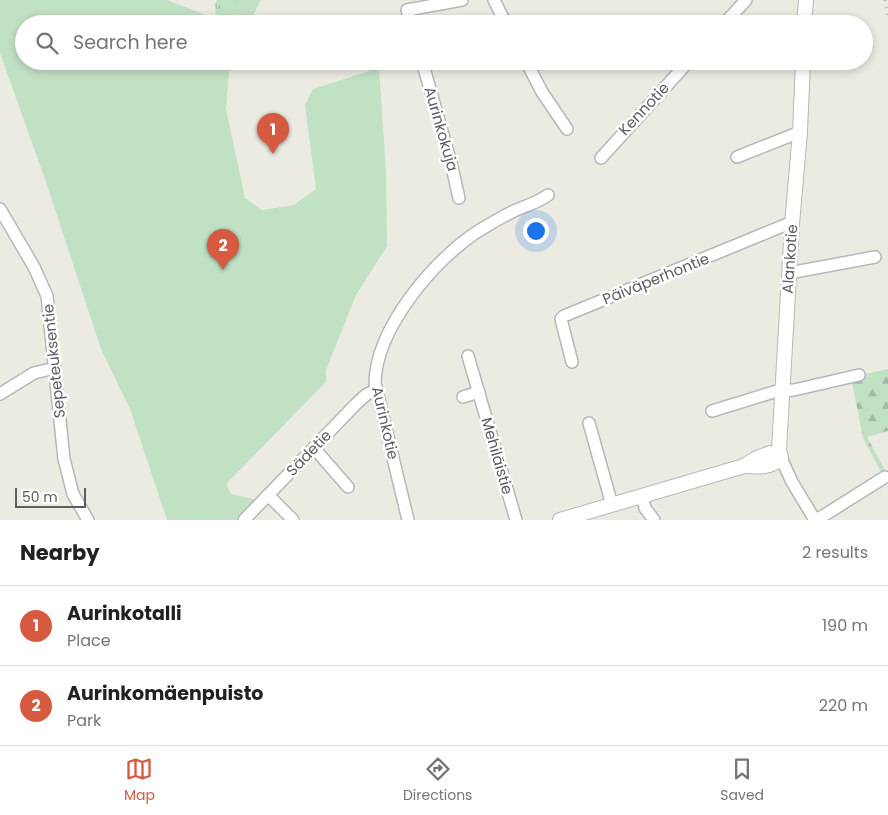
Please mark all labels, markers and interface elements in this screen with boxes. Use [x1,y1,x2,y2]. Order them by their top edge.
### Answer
search box [15,15,873,70]
icon: search [33,29,61,57]
text: Search here [73,29,187,56]
street label: Kennotie [614,78,674,140]
street label: Aurinkokuja [419,84,464,174]
pin: 1 [257,113,289,154]
your location [523,218,549,244]
street label: Alankotie [777,224,802,294]
pin: 2 [207,229,239,270]
street label: Päiväperhontie [599,248,712,310]
street label: Sepeteuksentie [37,303,70,419]
street label: Aurinkotie [367,384,404,461]
street label: Mehiläistie [476,415,519,497]
street label: Sädetie [281,425,336,480]
scale bar [15,485,86,508]
text: 50 m [22,487,58,507]
text: Nearby [20,538,100,567]
text: 2 results [802,541,868,564]
text: Aurinkotalli [67,600,182,627]
text: 1 [33,614,39,637]
text: 190 m [822,614,868,637]
text: Place [67,629,111,652]
text: Aurinkomäenpuisto [67,680,263,707]
text: 2 [31,694,41,717]
text: 220 m [819,694,868,717]
text: Park [67,709,101,732]
tab: Map [124,755,155,806]
tab: Directions [403,755,472,806]
tab: Saved [720,755,764,806]

